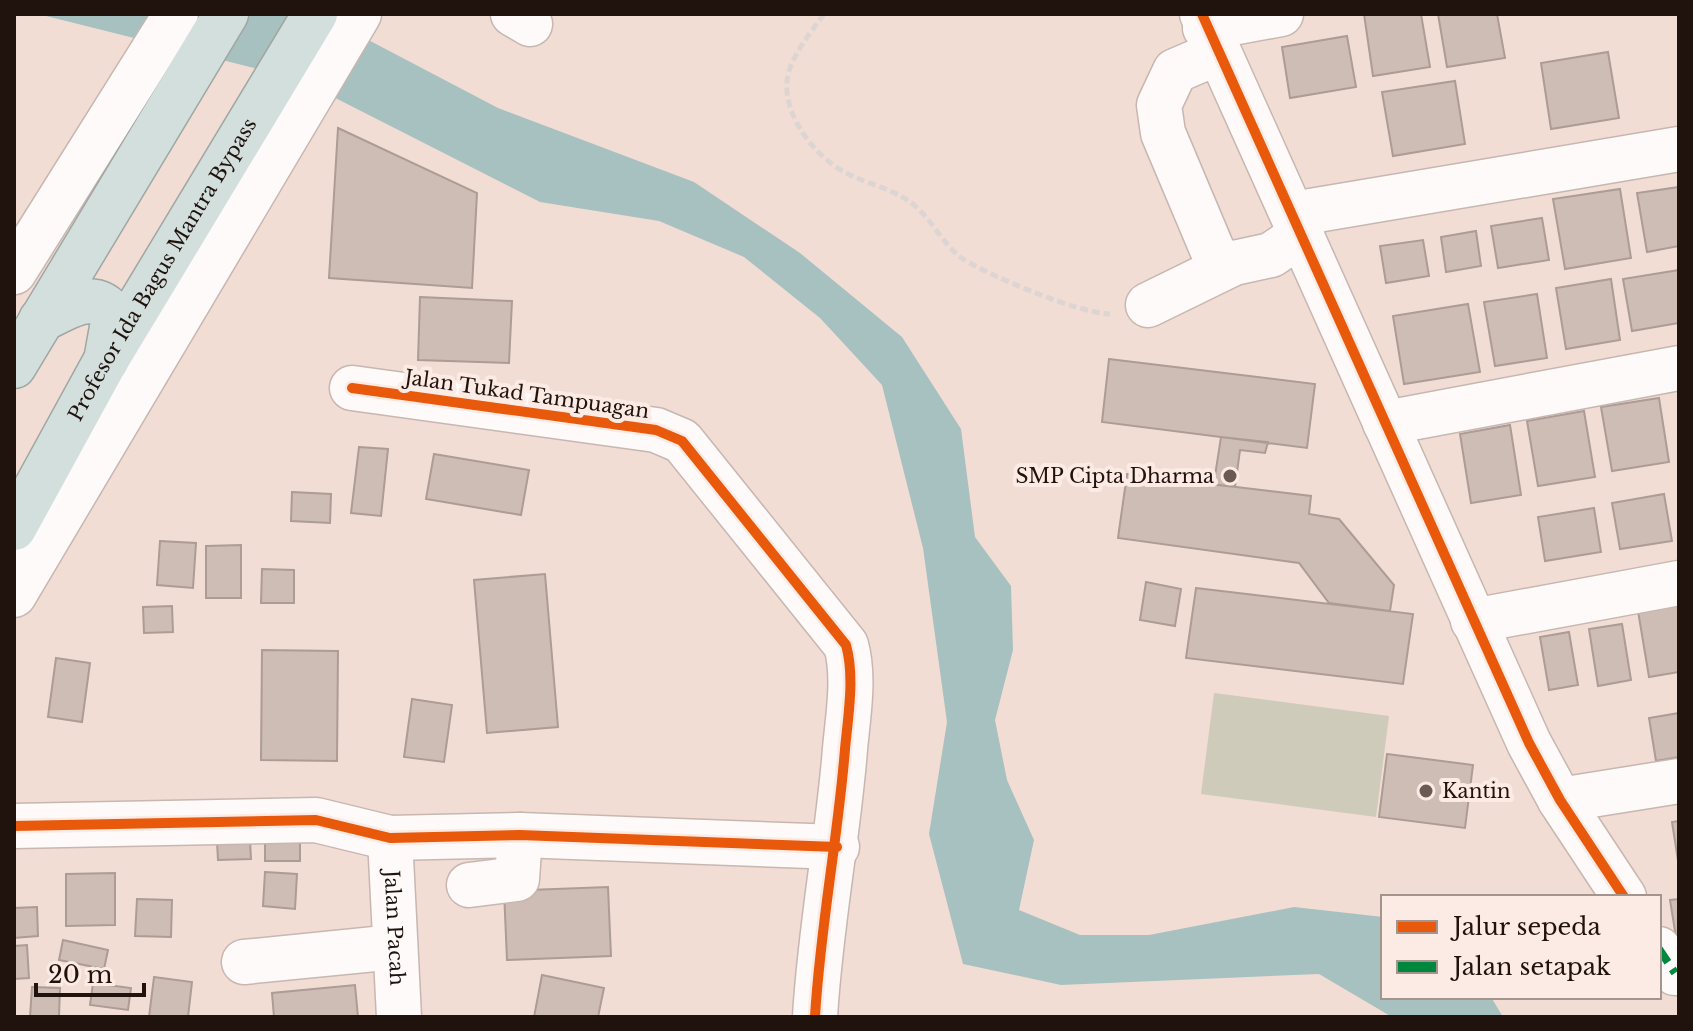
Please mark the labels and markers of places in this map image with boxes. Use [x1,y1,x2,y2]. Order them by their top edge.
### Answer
place label: SMP Cipta Dharma [1015,464,1215,488]
marker: SMP Cipta Dharma [1221,467,1239,485]
place label: Kantin [1442,779,1511,803]
marker: Kantin [1417,782,1435,800]

